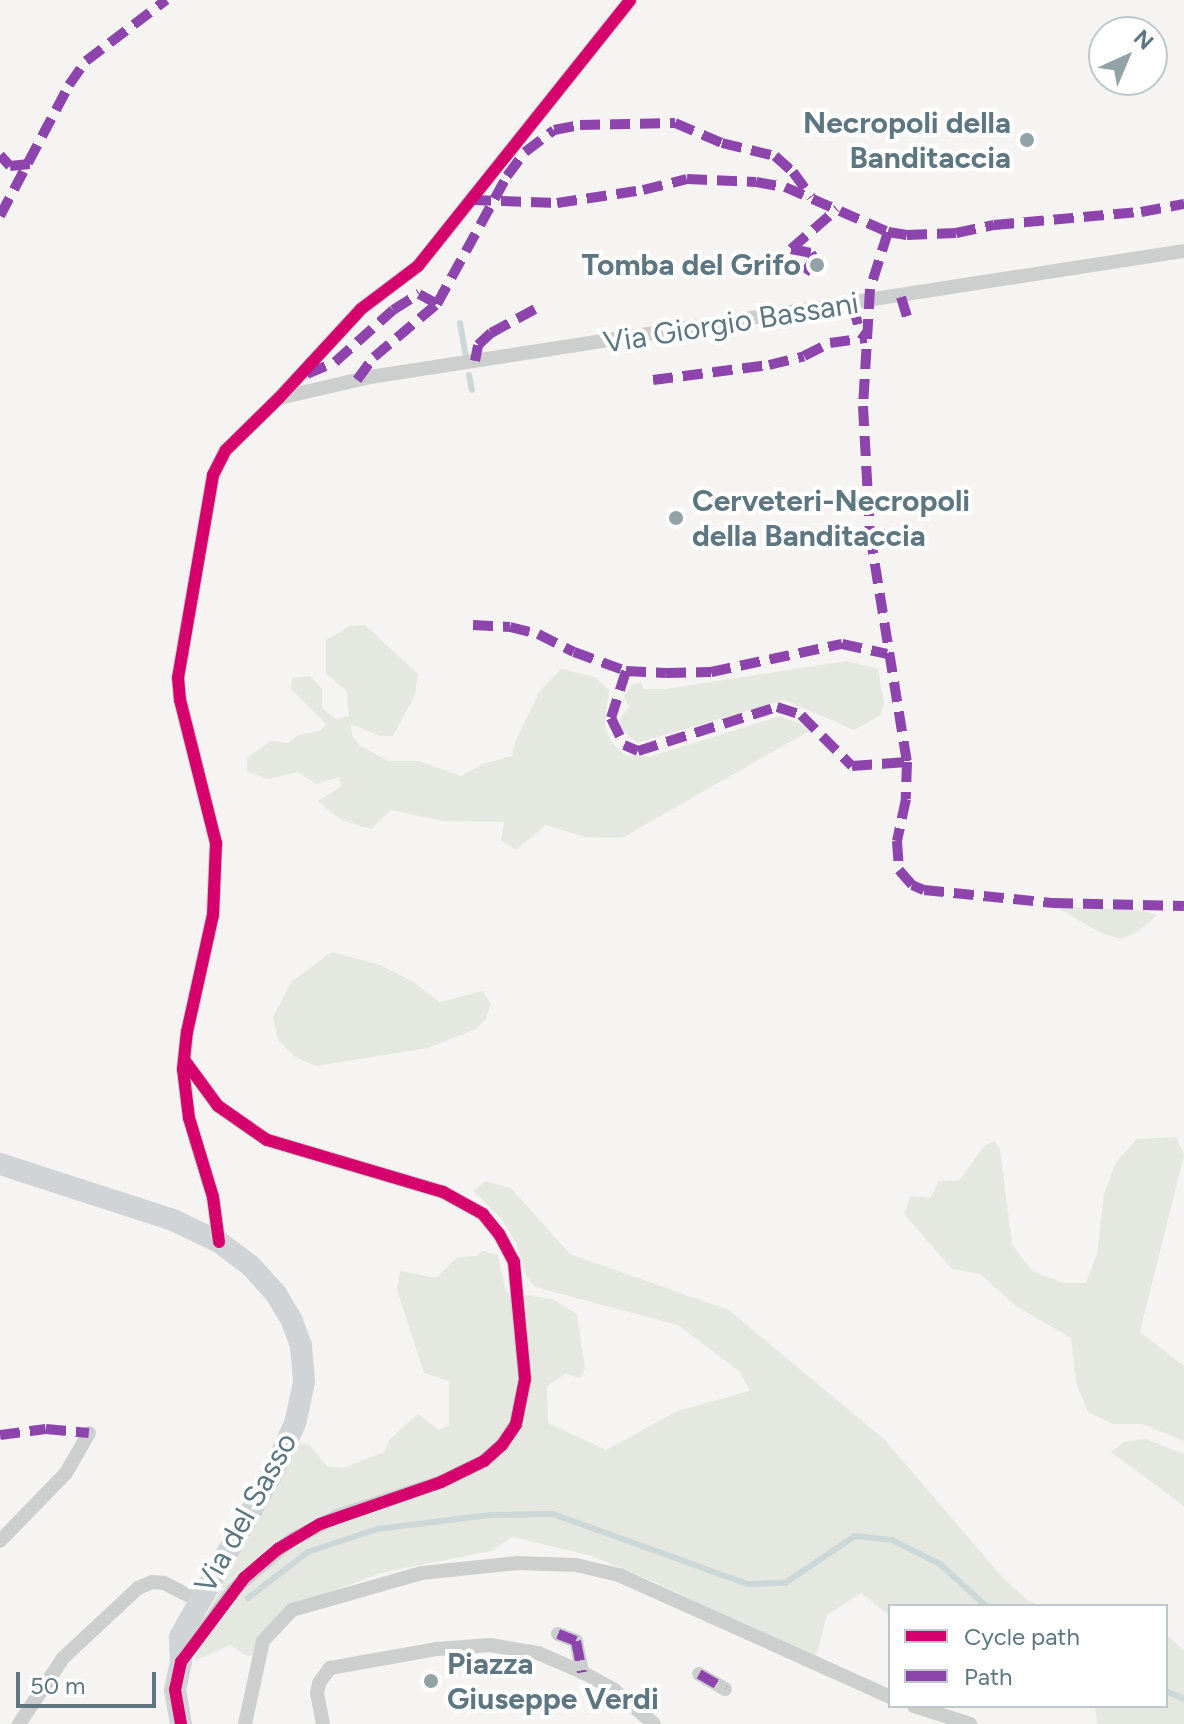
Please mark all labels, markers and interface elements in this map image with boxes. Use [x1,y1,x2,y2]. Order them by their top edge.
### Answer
north arrow [1088,16,1168,96]
text: N [1128,24,1159,55]
place label: Necropoli della Banditaccia [803,105,1011,176]
marker: Necropoli della Banditaccia [1018,131,1036,149]
place label: Tomba del Grifo [581,247,801,283]
marker: Tomba del Grifo [808,256,826,274]
street label: Via Giorgio Bassani [601,285,861,361]
place label: Cerveteri-Necropoli della Banditaccia [692,483,970,554]
marker: Cerveteri-Necropoli della Banditaccia [667,509,685,527]
street label: Via del Sasso [187,1427,305,1599]
legend [888,1604,1168,1708]
text: Cycle path [964,1622,1080,1651]
place label: Piazza Giuseppe Verdi [447,1646,659,1716]
scale bar [20,1656,160,1706]
text: Path [964,1662,1012,1691]
text: 50 m [30,1671,86,1700]
marker: Piazza Giuseppe Verdi [422,1672,440,1690]

